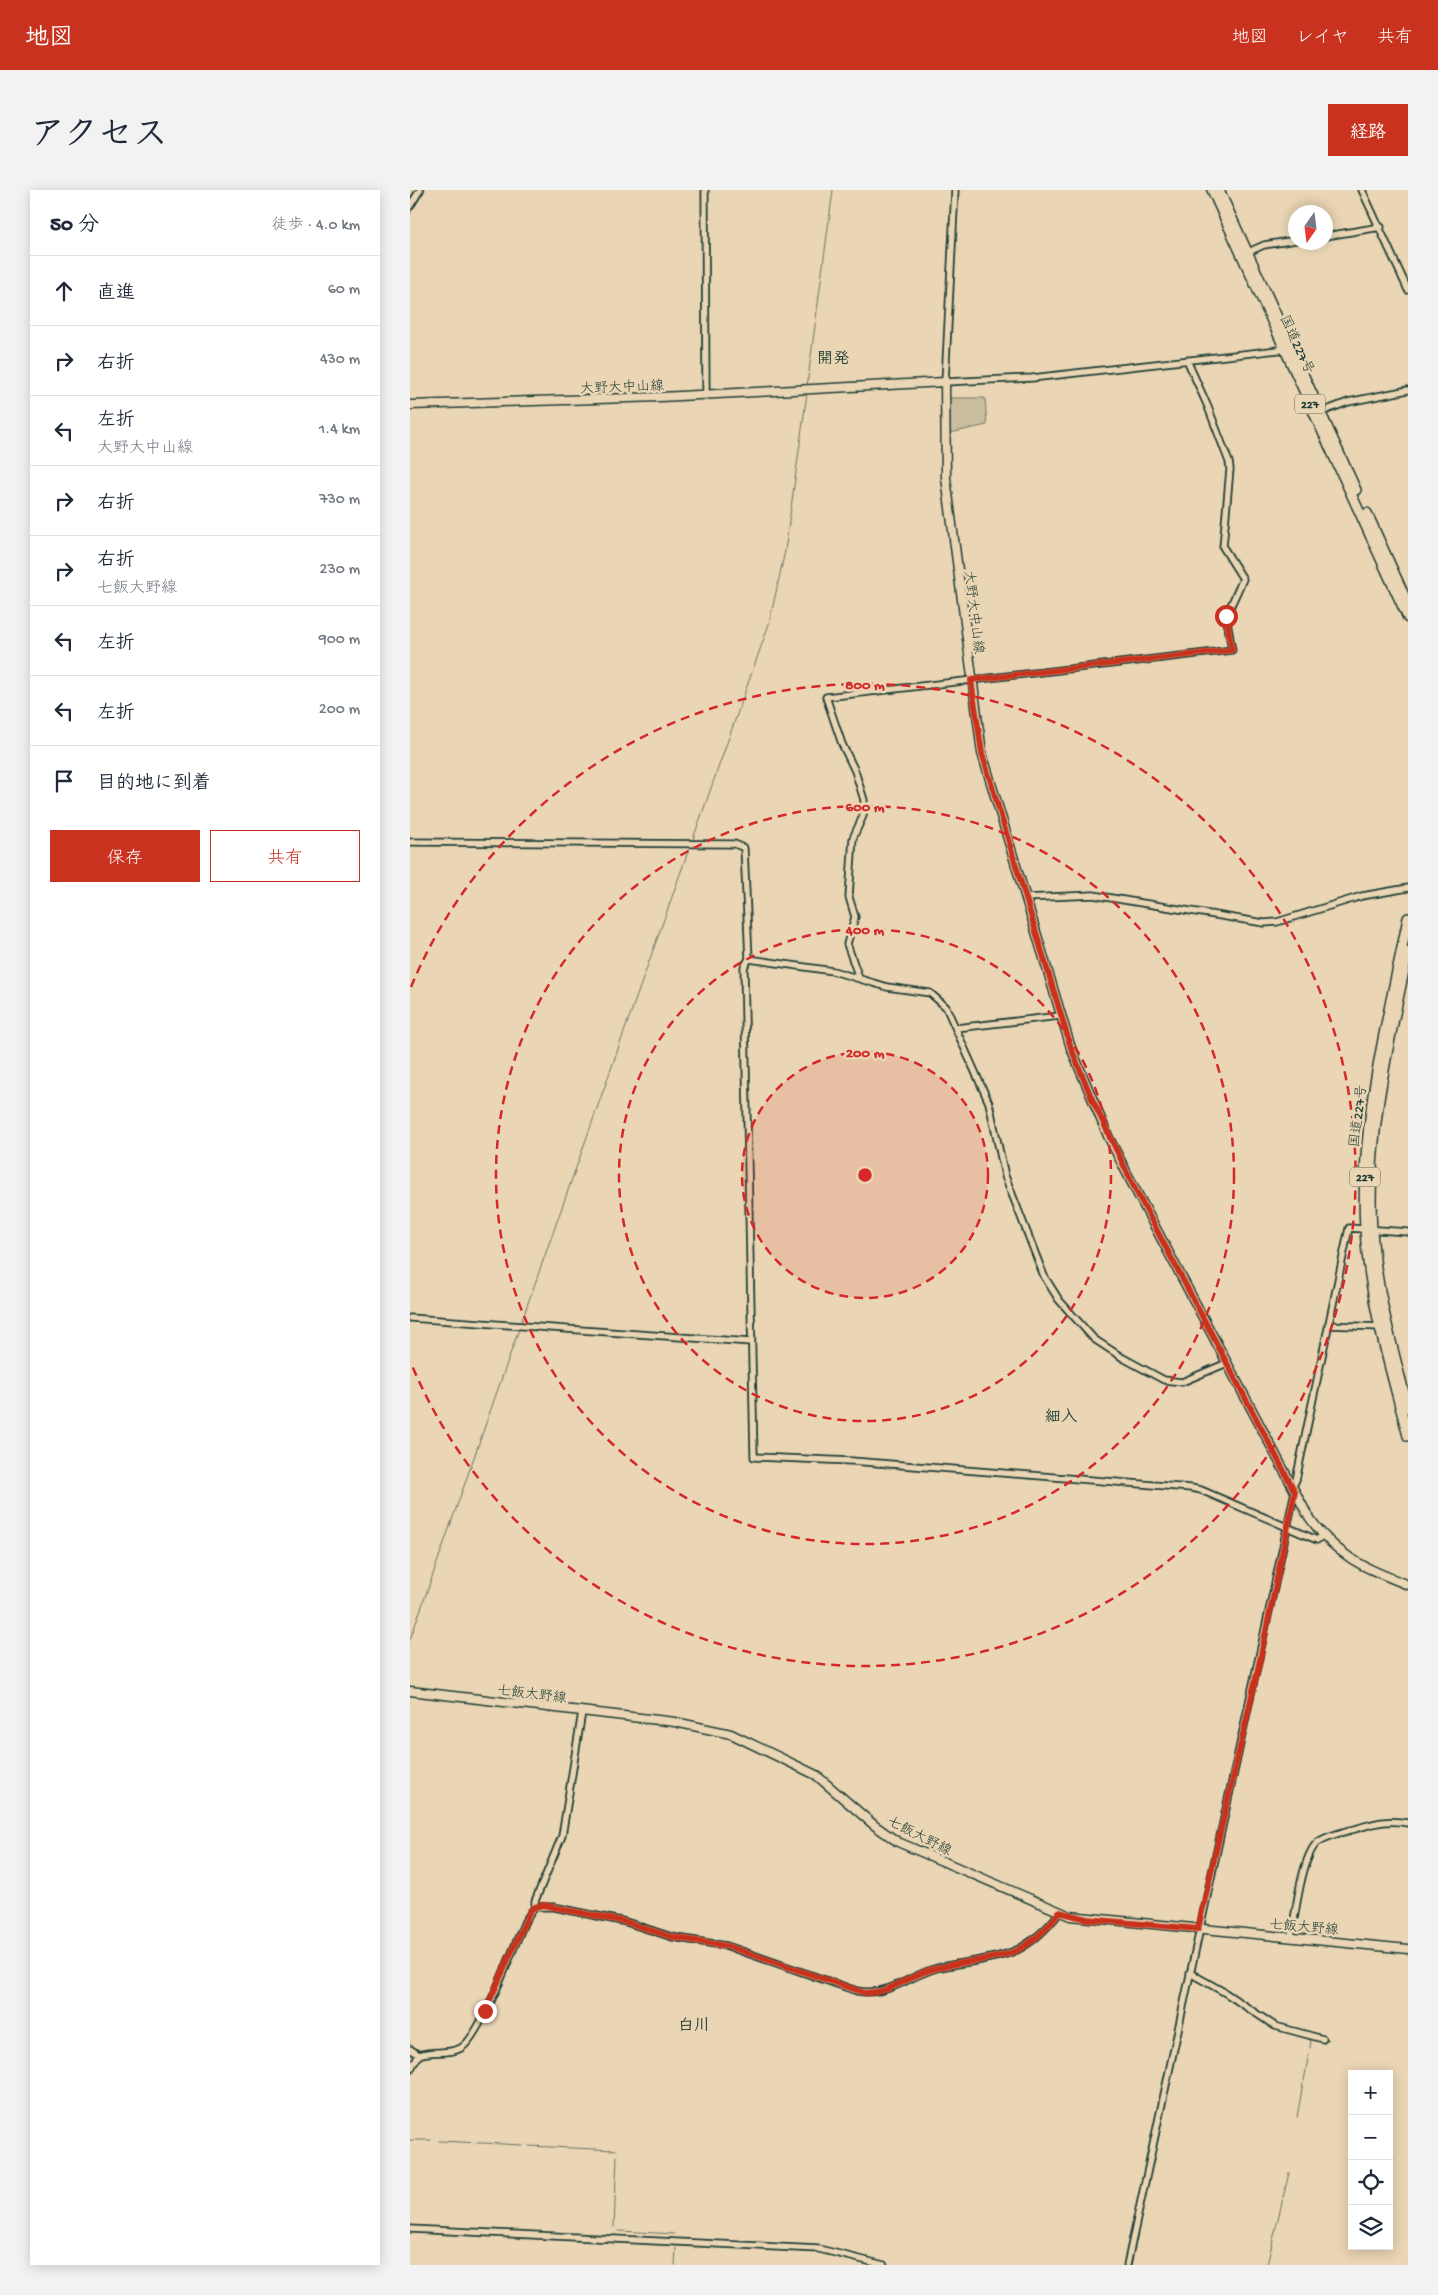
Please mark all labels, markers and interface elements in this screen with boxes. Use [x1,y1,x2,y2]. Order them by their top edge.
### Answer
text: 地図 [25,25,73,54]
text: 地図 [1232,28,1268,49]
text: レイヤ [1296,28,1349,49]
text: 共有 [1377,28,1413,49]
button: 経路 [1328,104,1408,156]
text: アクセス [30,117,168,158]
north arrow [1288,205,1333,250]
text: 50 分 [50,214,99,239]
text: 徒歩 · 4.0 km [271,217,360,236]
icon: ahead [50,277,78,305]
text: 60 m [328,281,360,300]
text: 直進 [97,283,135,306]
street label: 国道227号 [1275,313,1317,377]
icon: right [50,347,78,375]
district label: 開発 [817,350,849,370]
text: 430 m [320,351,360,370]
text: 右折 [97,353,135,376]
street label: 大野大中山線 [580,379,664,398]
road number: 227 [1295,394,1325,413]
text: 左折 [97,410,135,433]
icon: left [50,417,78,445]
text: 1.4 km [319,421,360,440]
text: 大野大中山線 [97,440,193,459]
icon: right [50,487,78,515]
text: 730 m [319,491,360,510]
text: 右折 [97,493,135,516]
text: 右折 [97,550,135,573]
icon: right [50,557,78,585]
text: 230 m [320,561,360,580]
street label: 大野大中山線 [959,570,986,655]
text: 七飯大野線 [97,580,177,599]
route start [1215,605,1238,628]
icon: left [50,627,78,655]
text: 900 m [319,631,360,650]
text: 左折 [97,633,135,656]
text: 800 m [845,677,885,695]
icon: left [50,697,78,725]
text: 200 m [319,701,360,720]
text: 左折 [97,703,135,726]
icon: arrive [50,767,78,795]
text: 目的地に到着 [97,773,211,796]
text: 600 m [846,799,885,817]
button: 保存 [50,830,200,882]
button: 共有 [210,830,360,882]
text: 400 m [845,922,885,940]
text: 200 m [846,1045,885,1063]
street label: 国道227号 [1347,1084,1372,1149]
centre of rings [856,1166,874,1184]
road number: 227 [1350,1168,1380,1186]
district label: 細入 [1045,1408,1077,1428]
street label: 七飯大野線 [496,1683,567,1708]
street label: 七飯大野線 [884,1814,954,1861]
street label: 七飯大野線 [1268,1917,1339,1940]
route end [474,2000,497,2023]
district label: 白川 [678,2017,710,2037]
map controls [1348,2070,1393,2250]
button: + [1348,2070,1393,2115]
button: − [1348,2115,1393,2160]
button: locate [1348,2160,1393,2205]
button: layers [1348,2205,1393,2250]

